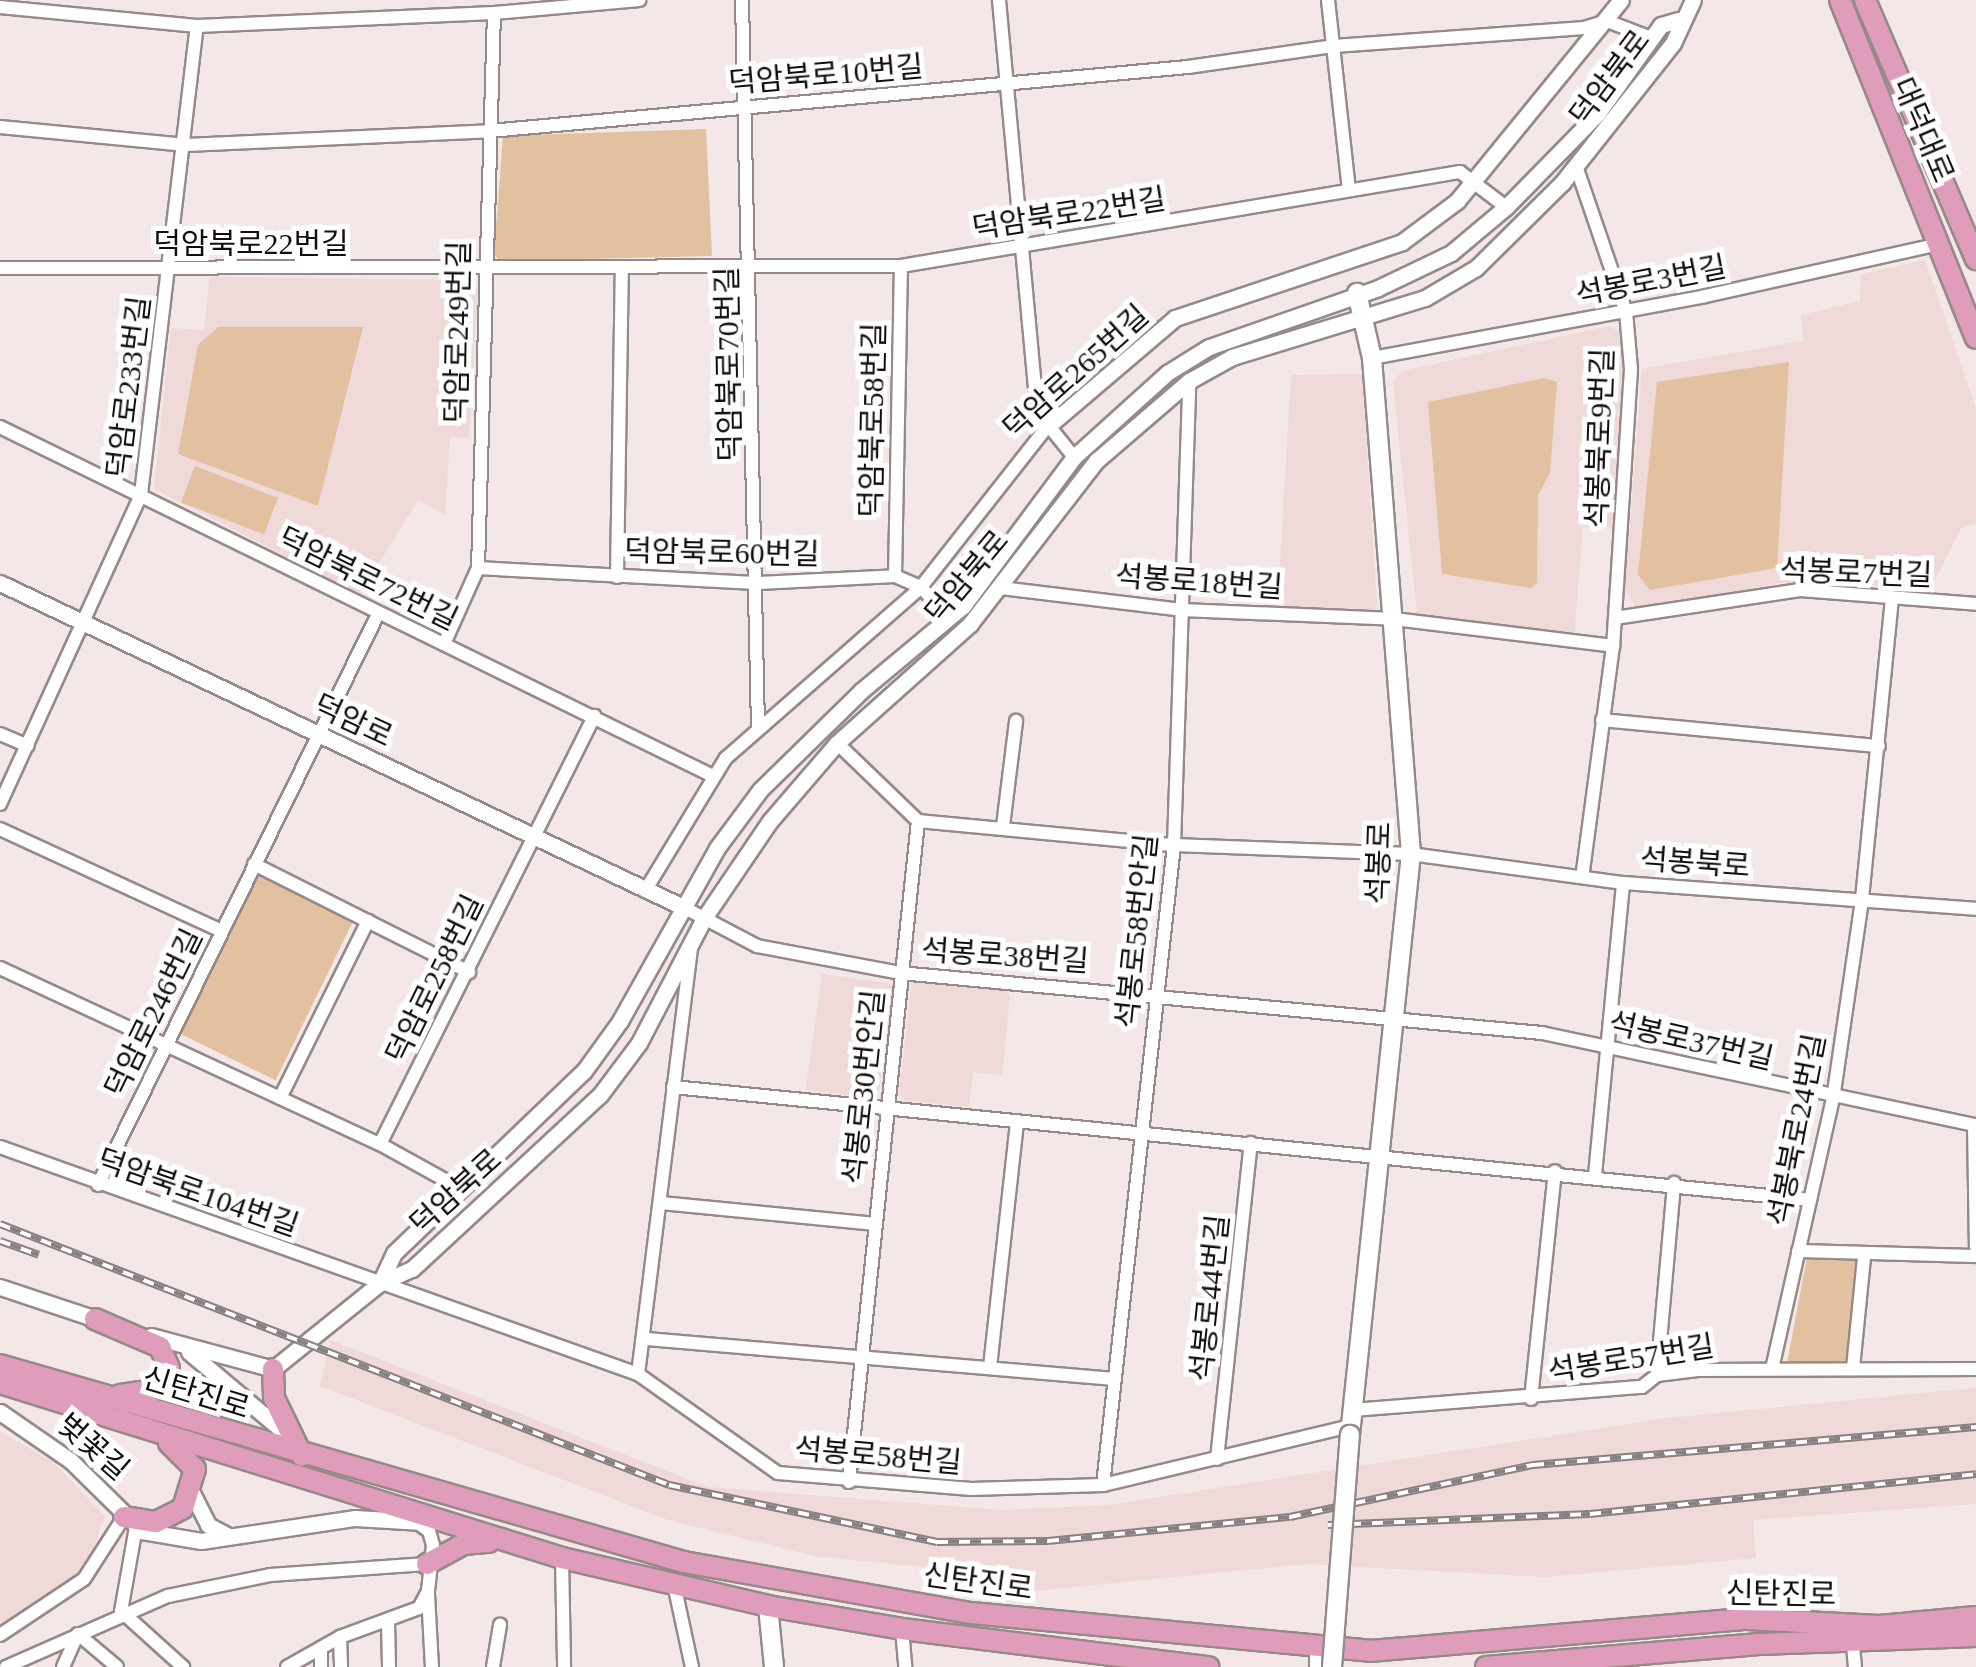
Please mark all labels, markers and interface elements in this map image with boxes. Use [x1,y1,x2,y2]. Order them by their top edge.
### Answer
street label: 덕암북로 [1562,23,1658,133]
street label: 덕암북로10번길 [727,49,925,101]
street label: 대덕대로 [1885,72,1961,188]
street label: 덕암북로22번길 [970,181,1168,247]
street label: 덕암북로22번길 [153,226,349,262]
street label: 덕암로249번길 [438,240,478,424]
street label: 석봉로3번길 [1572,249,1730,313]
street label: 덕암북로70번길 [709,266,749,462]
street label: 덕암로233번길 [100,294,158,480]
street label: 덕암로265번길 [996,297,1156,447]
street label: 덕암북로58번길 [853,322,893,518]
street label: 석봉북로9번길 [1579,347,1621,529]
street label: 덕암북로72번길 [272,520,464,638]
street label: 덕암북로 [918,523,1016,631]
street label: 덕암북로60번길 [624,533,820,573]
street label: 석봉로7번길 [1779,552,1933,594]
street label: 석봉로18번길 [1114,558,1284,606]
street label: 덕암로 [308,687,398,755]
street label: 석봉로 [1360,821,1398,905]
street label: 석봉로58번안길 [1109,832,1165,1030]
street label: 석봉북로 [1639,841,1751,885]
street label: 덕암로258번길 [379,889,491,1069]
street label: 덕암로246번길 [98,923,210,1103]
street label: 석봉로38번길 [920,932,1090,980]
street label: 석봉로30번안길 [836,988,892,1186]
street label: 석봉로37번길 [1605,1005,1777,1077]
street label: 석봉북로24번길 [1761,1031,1833,1229]
street label: 덕암북로104번길 [93,1142,303,1244]
street label: 덕암북로 [403,1142,509,1242]
street label: 석봉로44번길 [1183,1213,1237,1383]
street label: 석봉로57번길 [1545,1328,1717,1390]
street label: 신탄진로 [138,1360,254,1426]
street label: 벚꽃길 [50,1406,136,1488]
street label: 석봉로58번길 [793,1431,963,1481]
street label: 신탄진로 [921,1556,1035,1608]
street label: 신탄진로 [1725,1575,1837,1613]

